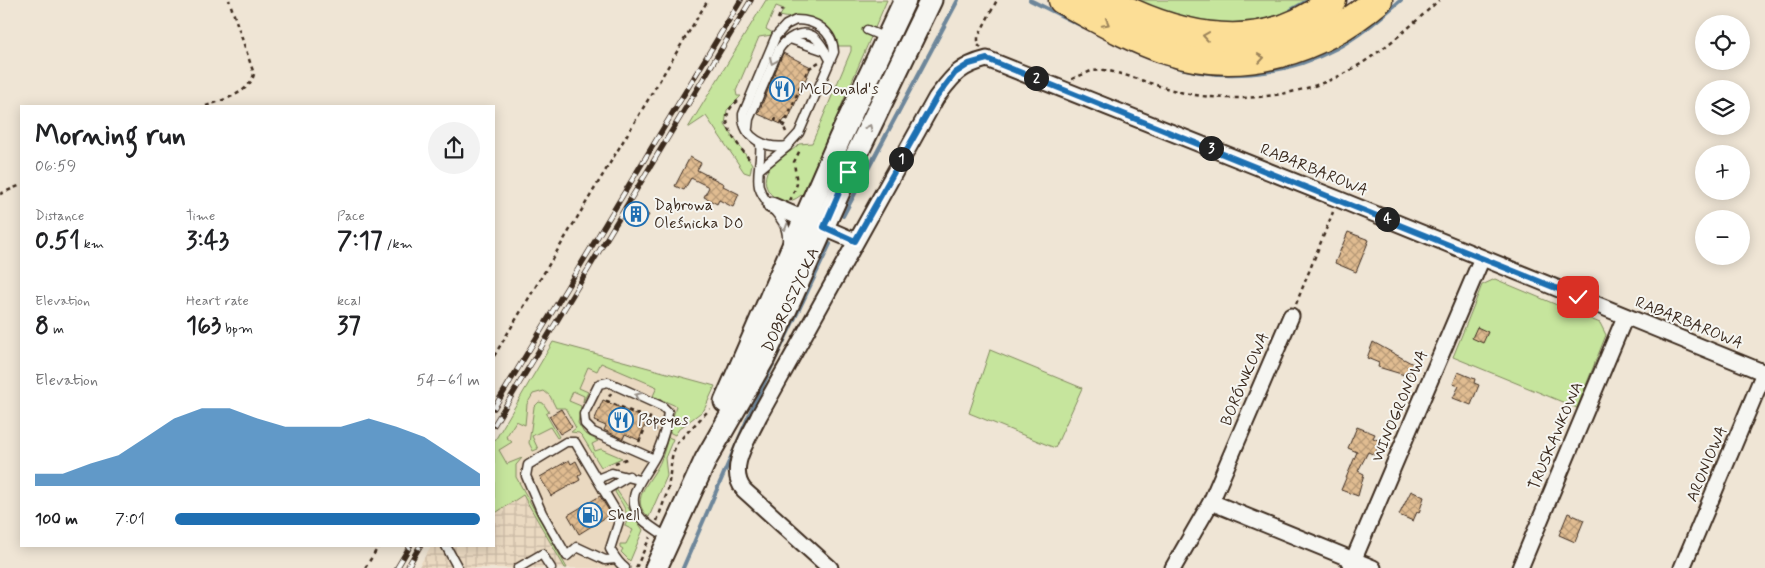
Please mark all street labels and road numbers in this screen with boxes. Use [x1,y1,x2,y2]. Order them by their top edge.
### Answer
street label: RABARBAROWA [1257,139,1371,201]
street label: DOBROSZYCKA [758,244,824,356]
street label: RABARBAROWA [1632,292,1746,354]
street label: BORÓWKOWA [1216,329,1274,429]
street label: WINOGRONOWA [1367,347,1433,465]
street label: TRUSKAWKOWA [1524,379,1588,493]
street label: ARONIOWA [1682,423,1732,505]

